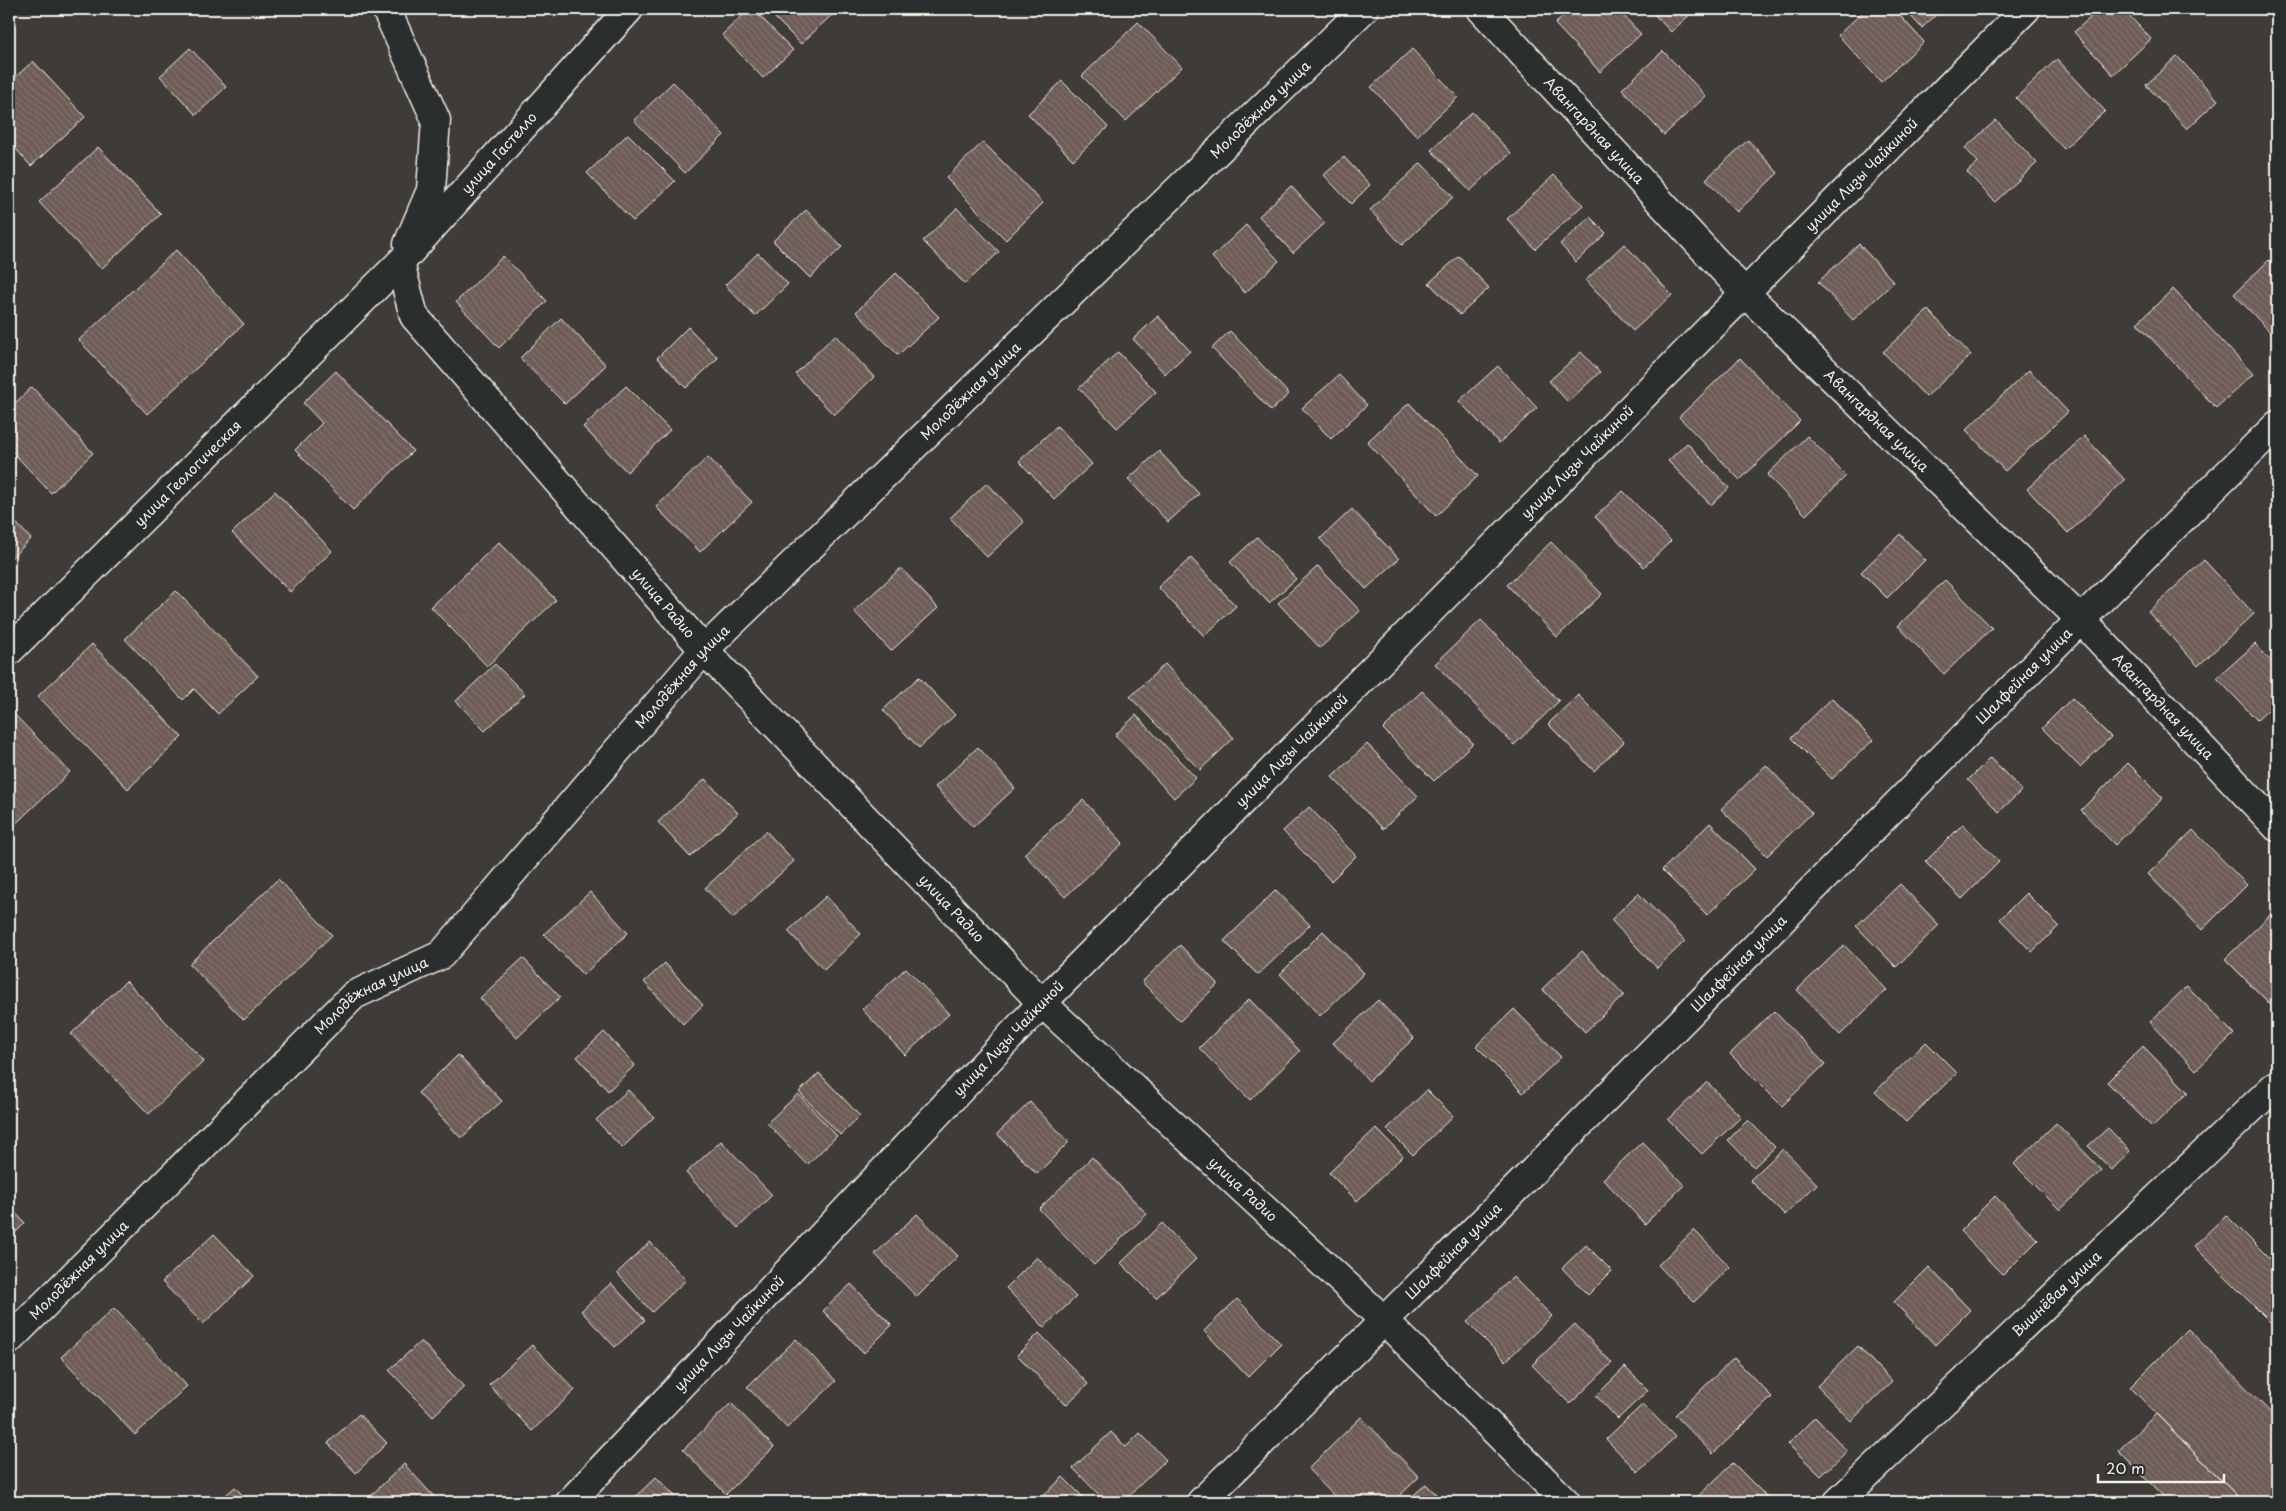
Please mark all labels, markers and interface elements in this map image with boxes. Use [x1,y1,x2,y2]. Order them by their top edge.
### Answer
street label: Молодёжная улица [1205,55,1315,163]
street label: Авангардная улица [1539,72,1650,188]
street label: улица Гастелло [456,107,542,198]
street label: улица Лизы Чайкиной [1800,113,1922,236]
street label: Молодёжная улица [915,337,1025,445]
street label: Авангардная улица [1819,364,1934,477]
street label: улица Лизы Чайкиной [1516,400,1638,523]
street label: улица Геологическая [129,415,246,531]
street label: улица Радио [627,563,700,643]
street label: Молодёжная улица [630,620,734,733]
street label: Шалфейная улица [1971,623,2077,729]
street label: Авангардная улица [2108,649,2219,764]
street label: улица Лизы Чайкиной [1230,689,1353,812]
street label: улица Радио [914,869,990,947]
street label: Шалфейная улица [1686,910,1791,1017]
street label: Молодёжная улица [309,951,432,1039]
street label: улица Лизы Чайкиной [948,976,1068,1101]
street label: улица Радио [1204,1152,1283,1226]
street label: Шалфейная улица [1400,1198,1506,1304]
street label: Молодёжная улица [24,1215,133,1324]
street label: Вишнёвая улица [2007,1245,2106,1341]
street label: улица Лизы Чайкиной [669,1270,789,1396]
scale bar [2098,1451,2225,1483]
text: 20 m [2106,1456,2145,1479]

